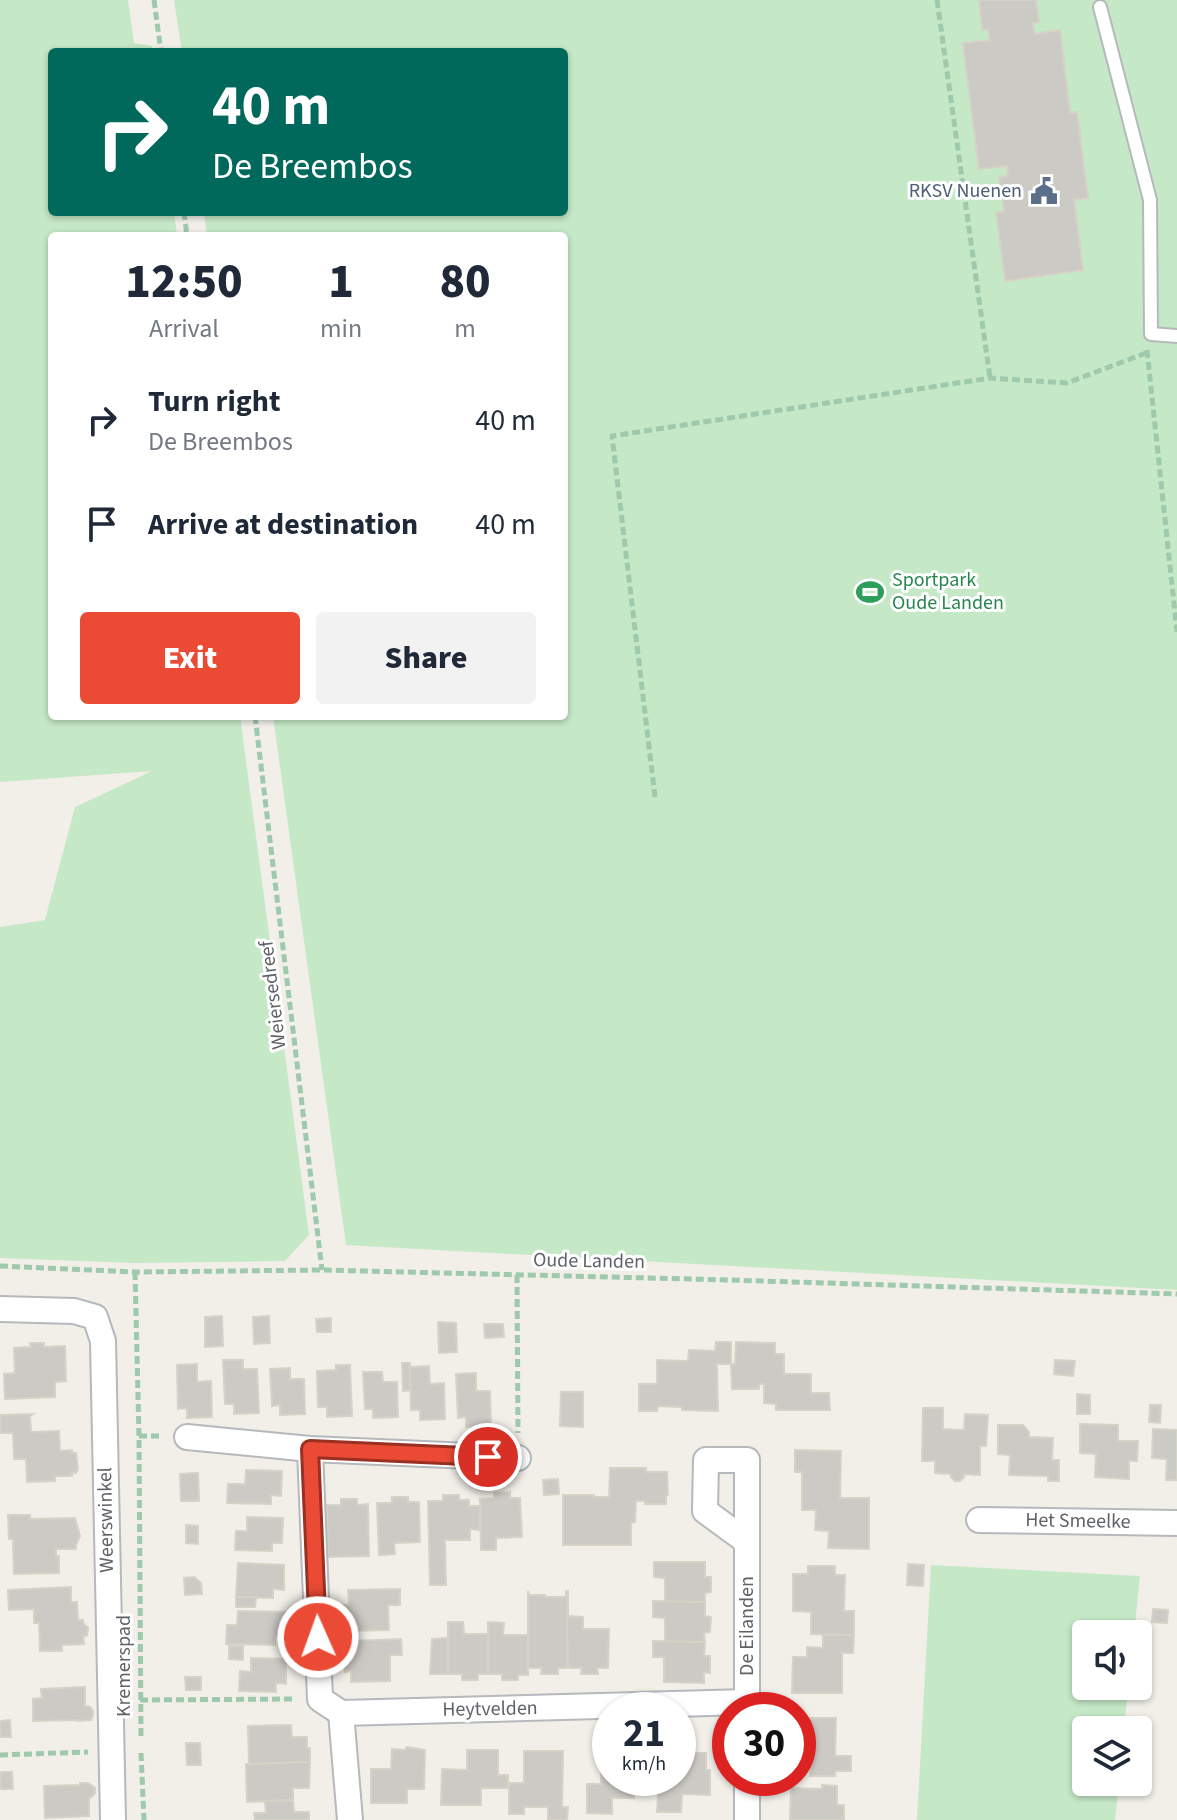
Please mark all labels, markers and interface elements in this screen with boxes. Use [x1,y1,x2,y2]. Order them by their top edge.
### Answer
text: 40 m [212,67,330,146]
icon: right [80,80,184,184]
text: De Breembos [212,141,412,192]
public building icon: RKSV Nuenen [1029,176,1059,206]
place label: RKSV Nuenen [909,177,1022,205]
text: 12:50 [125,248,243,316]
text: 1 [328,248,354,316]
text: 80 [439,248,491,316]
text: Arrival [149,310,219,347]
text: min [320,310,362,347]
text: m [454,310,476,347]
text: Turn right [148,380,280,423]
icon: right [80,398,124,442]
text: 40 m [475,399,536,442]
text: De Breembos [148,423,293,460]
icon: arrive [80,502,124,546]
text: Arrive at destination [148,503,418,546]
text: 40 m [475,503,536,546]
place label: Sportpark Oude Landen [892,566,1004,617]
sports icon: Sportpark Oude Landen [855,577,885,607]
button: Exit [80,612,300,704]
button: Share [316,612,536,704]
street label: Weiersedreef [252,938,294,1051]
street label: Oude Landen [533,1246,645,1276]
pin [454,1423,522,1491]
icon: arrive [466,1435,510,1479]
street label: Weerswinkel [91,1467,121,1573]
street label: Het Smeelke [1025,1506,1131,1536]
street label: De Eilanden [733,1576,761,1676]
position arrow [276,1595,360,1679]
street label: Kremerspad [110,1615,138,1717]
map controls [1072,1620,1152,1796]
button: sound [1072,1620,1152,1700]
speed limit sign: 30 [712,1692,816,1796]
street label: Heytvelden [442,1694,538,1724]
text: 21 [623,1705,665,1762]
button: layers [1072,1716,1152,1796]
text: km/h [622,1750,666,1778]

